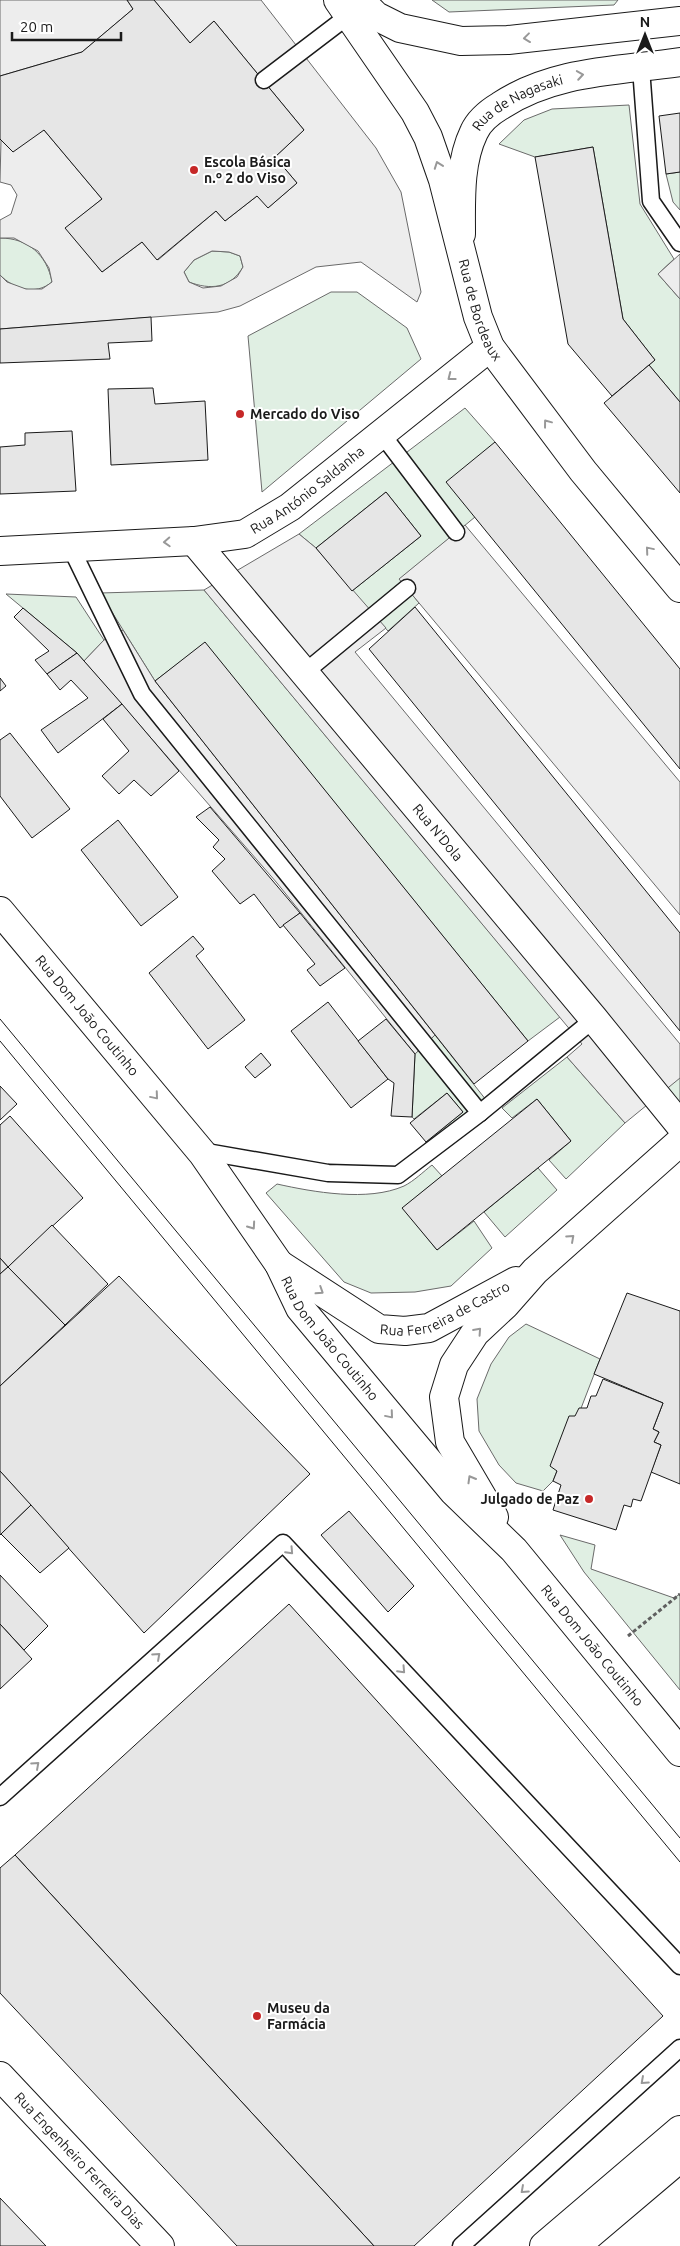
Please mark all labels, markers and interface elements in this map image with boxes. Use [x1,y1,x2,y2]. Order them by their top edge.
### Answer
scale bar [12,10,121,42]
north arrow [620,10,670,60]
text: N [640,14,650,30]
text: 20 m [20,18,53,35]
one-way arrow [523,32,531,43]
street label: Rua de Nagasaki [469,71,564,134]
one-way arrow [576,71,584,81]
place label: Escola Básica n.º 2 do Viso [204,154,291,186]
one-way arrow [434,161,444,170]
marker: Escola Básica n.º 2 do Viso [188,164,200,176]
street label: Rua de Bordeaux [456,257,505,364]
one-way arrow [448,372,457,380]
place label: Mercado do Viso [250,406,360,422]
marker: Mercado do Viso [234,408,246,420]
one-way arrow [544,419,553,429]
street label: Rua António Saldanha [247,443,367,537]
one-way arrow [163,537,171,548]
one-way arrow [646,547,654,556]
street label: Rua N'Dola [409,801,466,864]
street label: Rua Dom João Coutinho [32,952,142,1079]
one-way arrow [149,1090,158,1099]
one-way arrow [246,1220,255,1229]
one-way arrow [566,1235,575,1244]
street label: Rua Dom João Coutinho [278,1274,382,1404]
street label: Rua Ferreira de Castro [379,1278,512,1339]
one-way arrow [314,1284,323,1294]
one-way arrow [472,1328,481,1337]
one-way arrow [384,1410,393,1419]
one-way arrow [467,1475,477,1484]
place label: Julgado de Paz [480,1491,579,1507]
marker: Julgado de Paz [583,1493,595,1505]
one-way arrow [284,1545,293,1554]
street label: Rua Dom João Coutinho [538,1582,647,1709]
one-way arrow [152,1653,161,1662]
one-way arrow [396,1664,405,1673]
one-way arrow [31,1761,40,1770]
place label: Museu da Farmácia [267,2000,330,2032]
marker: Museu da Farmácia [251,2010,263,2022]
one-way arrow [640,2075,649,2084]
street label: Rua Engenheiro Ferreira Dias [11,2089,148,2232]
one-way arrow [520,2184,529,2193]

